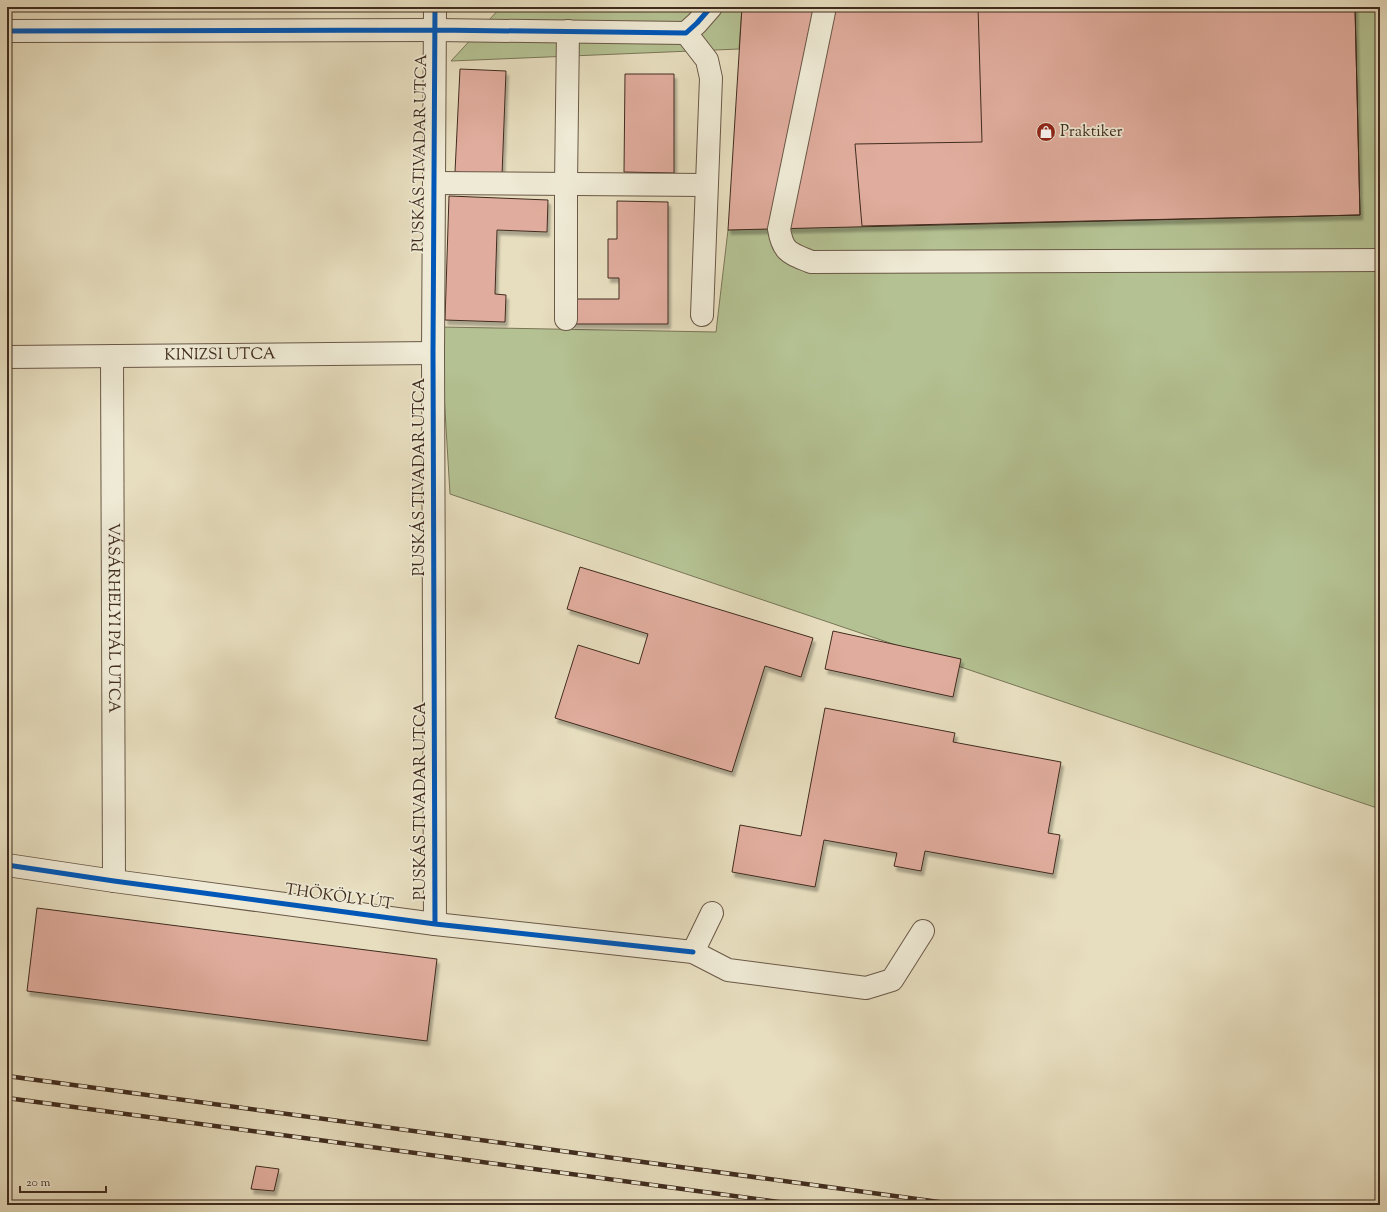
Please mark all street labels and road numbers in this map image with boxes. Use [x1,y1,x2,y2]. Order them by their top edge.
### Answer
street label: PUSKÁS TIVADAR UTCA [408,54,434,252]
street label: KINIZSI UTCA [164,343,276,367]
street label: PUSKÁS TIVADAR UTCA [409,378,432,576]
street label: VÁSÁRHELYI PÁL UTCA [101,523,125,713]
street label: PUSKÁS TIVADAR UTCA [410,702,433,900]
street label: THÖKÖLY ÚT [283,878,395,917]

